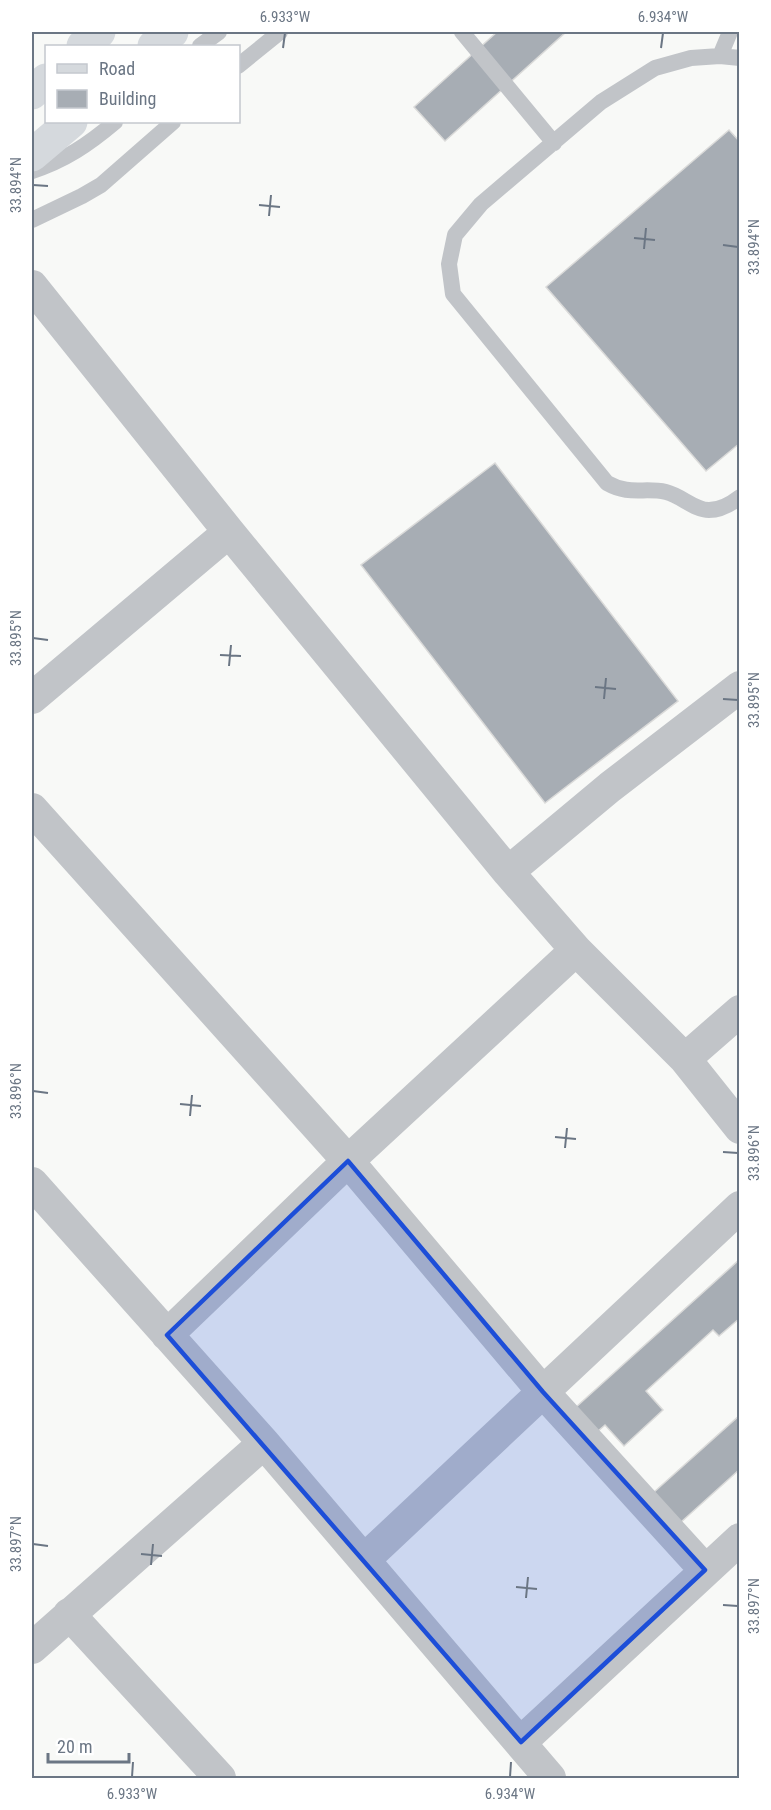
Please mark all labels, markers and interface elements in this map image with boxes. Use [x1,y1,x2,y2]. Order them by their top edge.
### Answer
text: 6.933°W [260,8,311,26]
text: 6.934°W [638,8,689,26]
legend [45,45,240,123]
text: Road [99,58,135,79]
text: Building [99,88,156,109]
text: 33.894°N [7,157,25,213]
text: 33.894°N [745,219,763,275]
text: 33.895°N [7,610,25,666]
text: 33.895°N [745,672,763,728]
text: 33.896°N [7,1063,25,1119]
text: 33.896°N [745,1125,763,1181]
text: 33.897°N [7,1516,25,1572]
text: 33.897°N [745,1578,763,1634]
scale bar [48,1726,129,1764]
text: 20 m [57,1736,92,1757]
text: 6.933°W [107,1785,158,1803]
text: 6.934°W [485,1785,536,1803]

